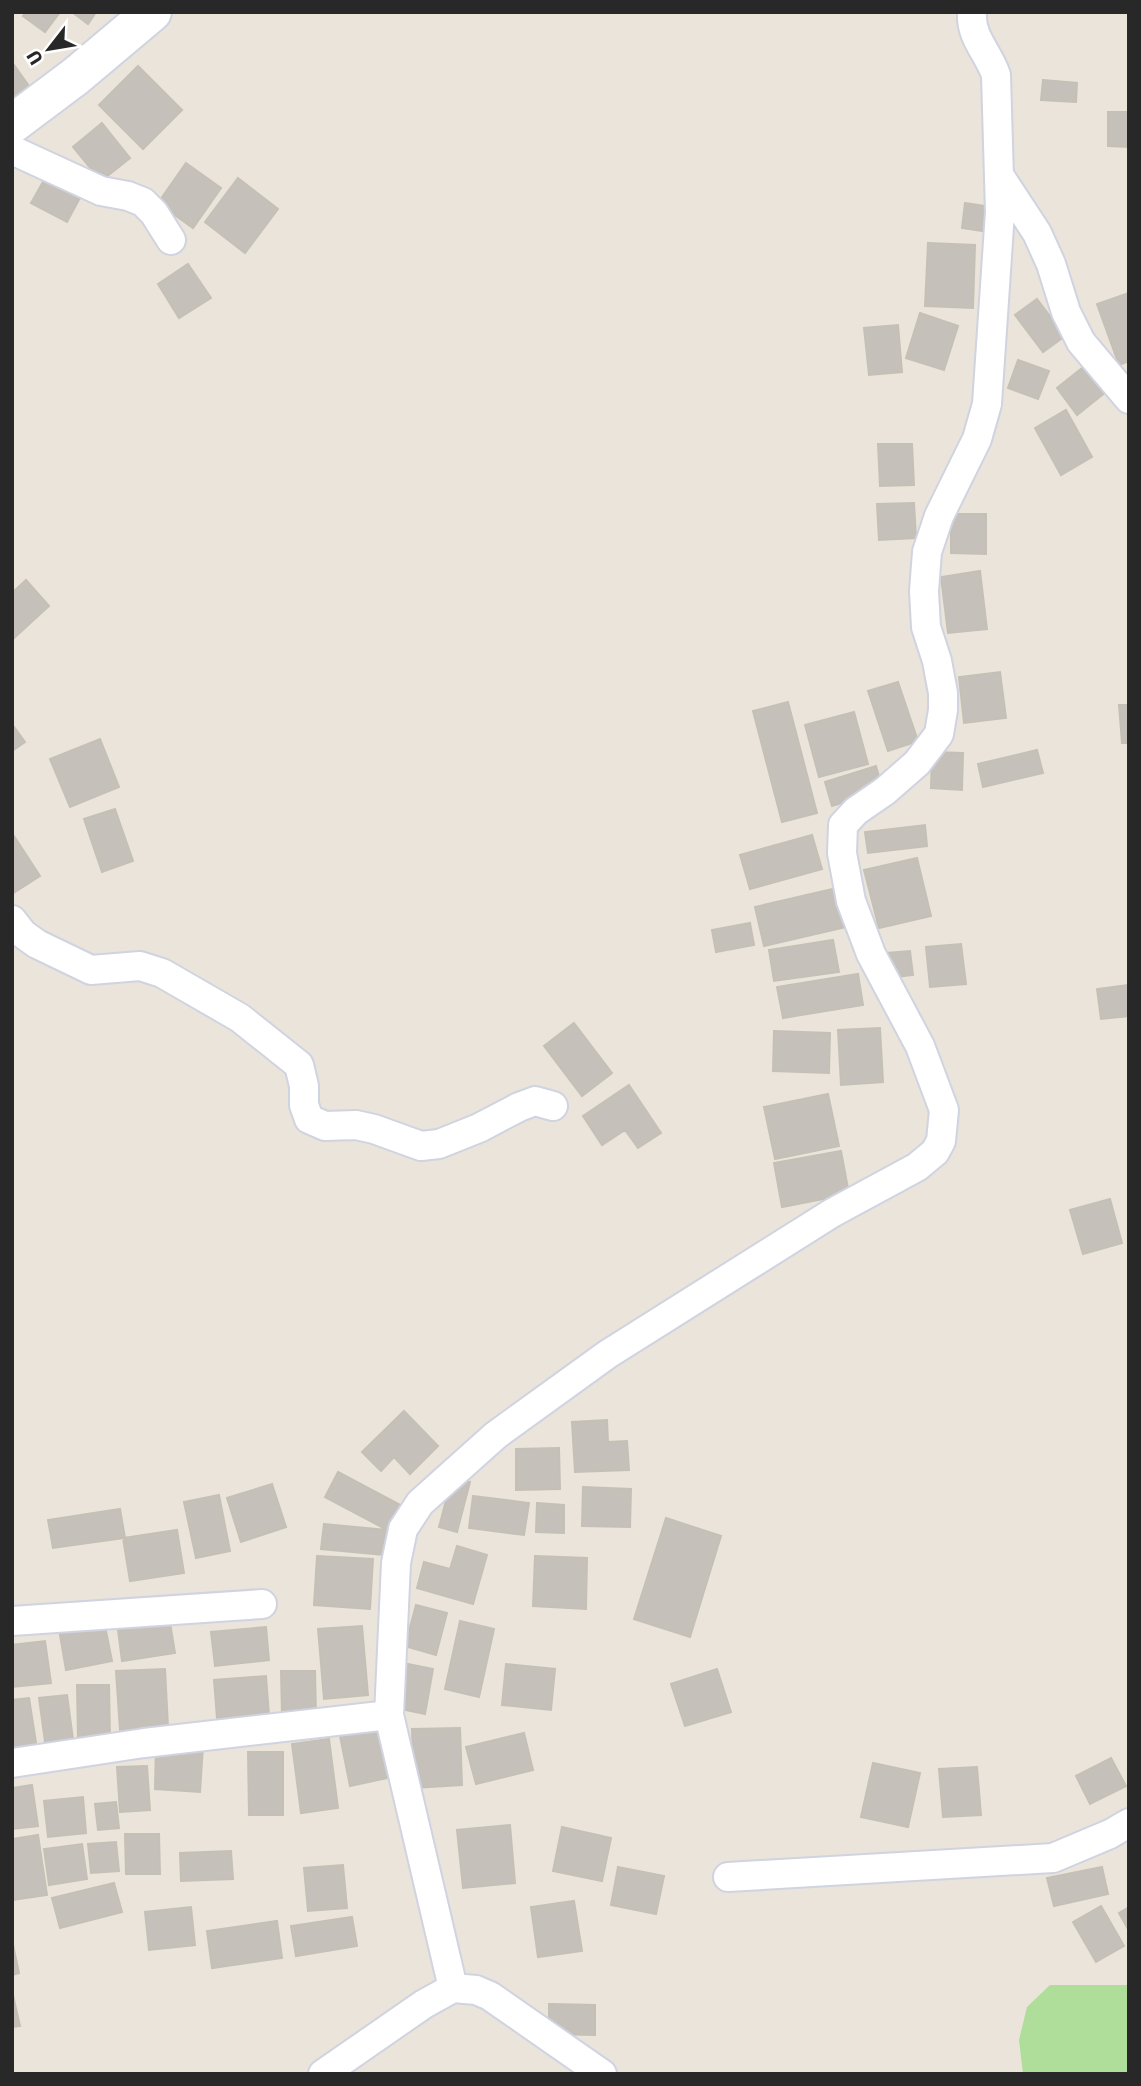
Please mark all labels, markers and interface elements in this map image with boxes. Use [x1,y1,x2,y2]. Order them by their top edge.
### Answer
north arrow [14,14,84,84]
text: U [22,46,48,69]

